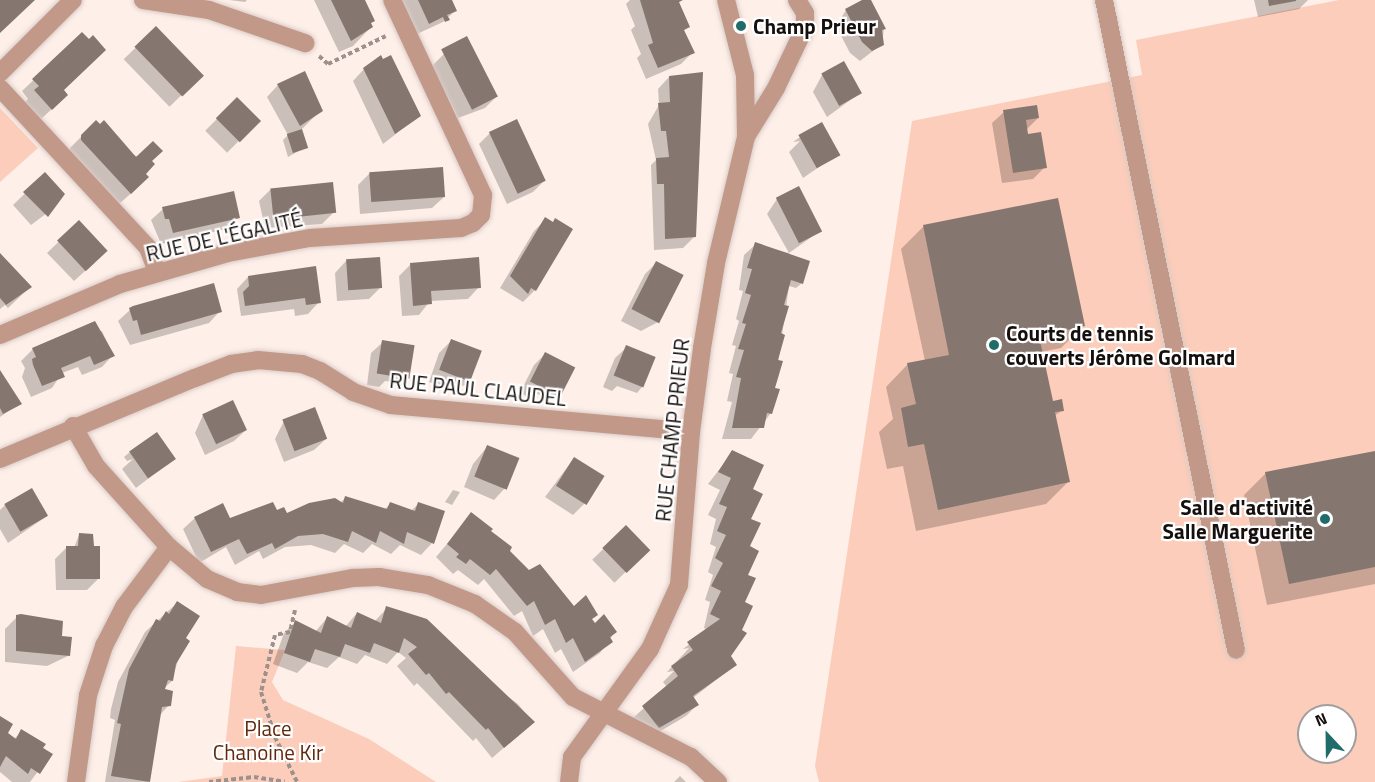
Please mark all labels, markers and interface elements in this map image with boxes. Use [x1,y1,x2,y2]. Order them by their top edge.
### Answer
place label: Champ Prieur [753,13,876,39]
marker: Champ Prieur [734,19,748,33]
street label: RUE DE L'ÉGALITÉ [143,206,305,266]
place label: Courts de tennis couverts Jérôme Golmard [1006,320,1235,370]
street label: RUE CHAMP PRIEUR [650,337,694,523]
marker: Courts de tennis couverts Jérôme Golmard [987,338,1001,352]
street label: RUE PAUL CLAUDEL [388,367,568,411]
place label: Salle d'activité Salle Marguerite [1162,494,1313,544]
marker: Salle d'activité Salle Marguerite [1318,512,1332,526]
north arrow [1297,704,1357,764]
text: N [1311,706,1331,732]
park label: Place Chanoine Kir [213,715,323,765]

